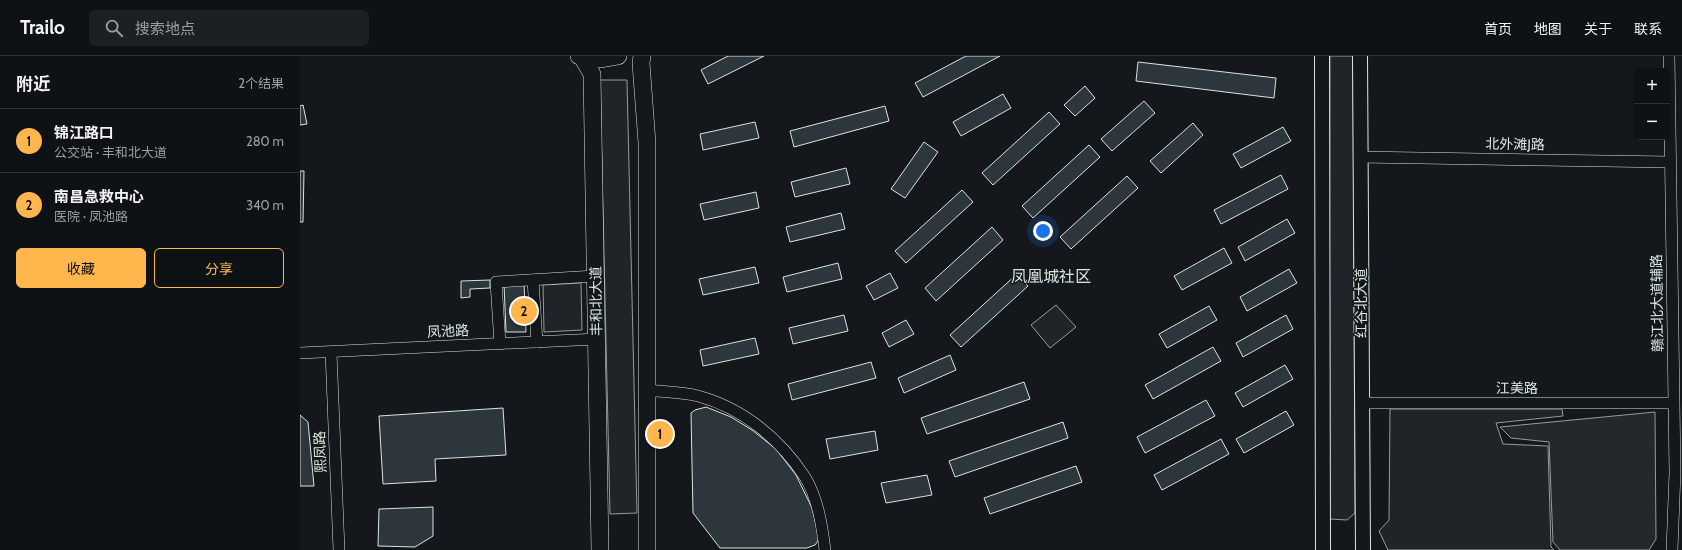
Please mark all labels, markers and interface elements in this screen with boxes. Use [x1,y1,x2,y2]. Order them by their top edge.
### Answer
search box [89,10,369,46]
text: Trailo [20,16,65,39]
icon: search [103,17,125,39]
text: 搜索地点 [135,20,195,38]
text: 首页 [1484,20,1512,38]
text: 地图 [1534,20,1562,38]
text: 关于 [1584,20,1612,38]
text: 联系 [1634,20,1662,38]
map controls [1634,68,1670,140]
button: + [1634,68,1670,104]
text: 附近 [16,74,50,94]
text: 2个结果 [238,75,284,91]
button: − [1634,104,1670,140]
text: 锦江路口 [54,124,114,142]
text: 1 [27,133,31,149]
text: 280 m [246,133,284,149]
street label: 北外滩J路 [1485,134,1545,154]
text: 公交站 · 丰和北大道 [54,144,167,160]
text: 南昌急救中心 [54,188,144,206]
text: 2 [26,197,32,213]
text: 340 m [246,197,284,213]
text: 医院 · 凤池路 [54,208,128,224]
your location [1033,221,1053,241]
button: 收藏 [16,248,146,288]
button: 分享 [154,248,284,288]
street label: 赣江北大道辅路 [1647,254,1667,352]
street label: 丰和北大道 [586,266,606,336]
district label: 凤凰城社区 [1011,267,1091,286]
street label: 红谷北大道 [1352,268,1370,338]
pin: 2 [511,296,537,326]
street label: 凤池路 [427,321,469,341]
street label: 江美路 [1496,379,1538,397]
pin: 1 [647,419,673,449]
street label: 熙凤路 [310,431,330,473]

